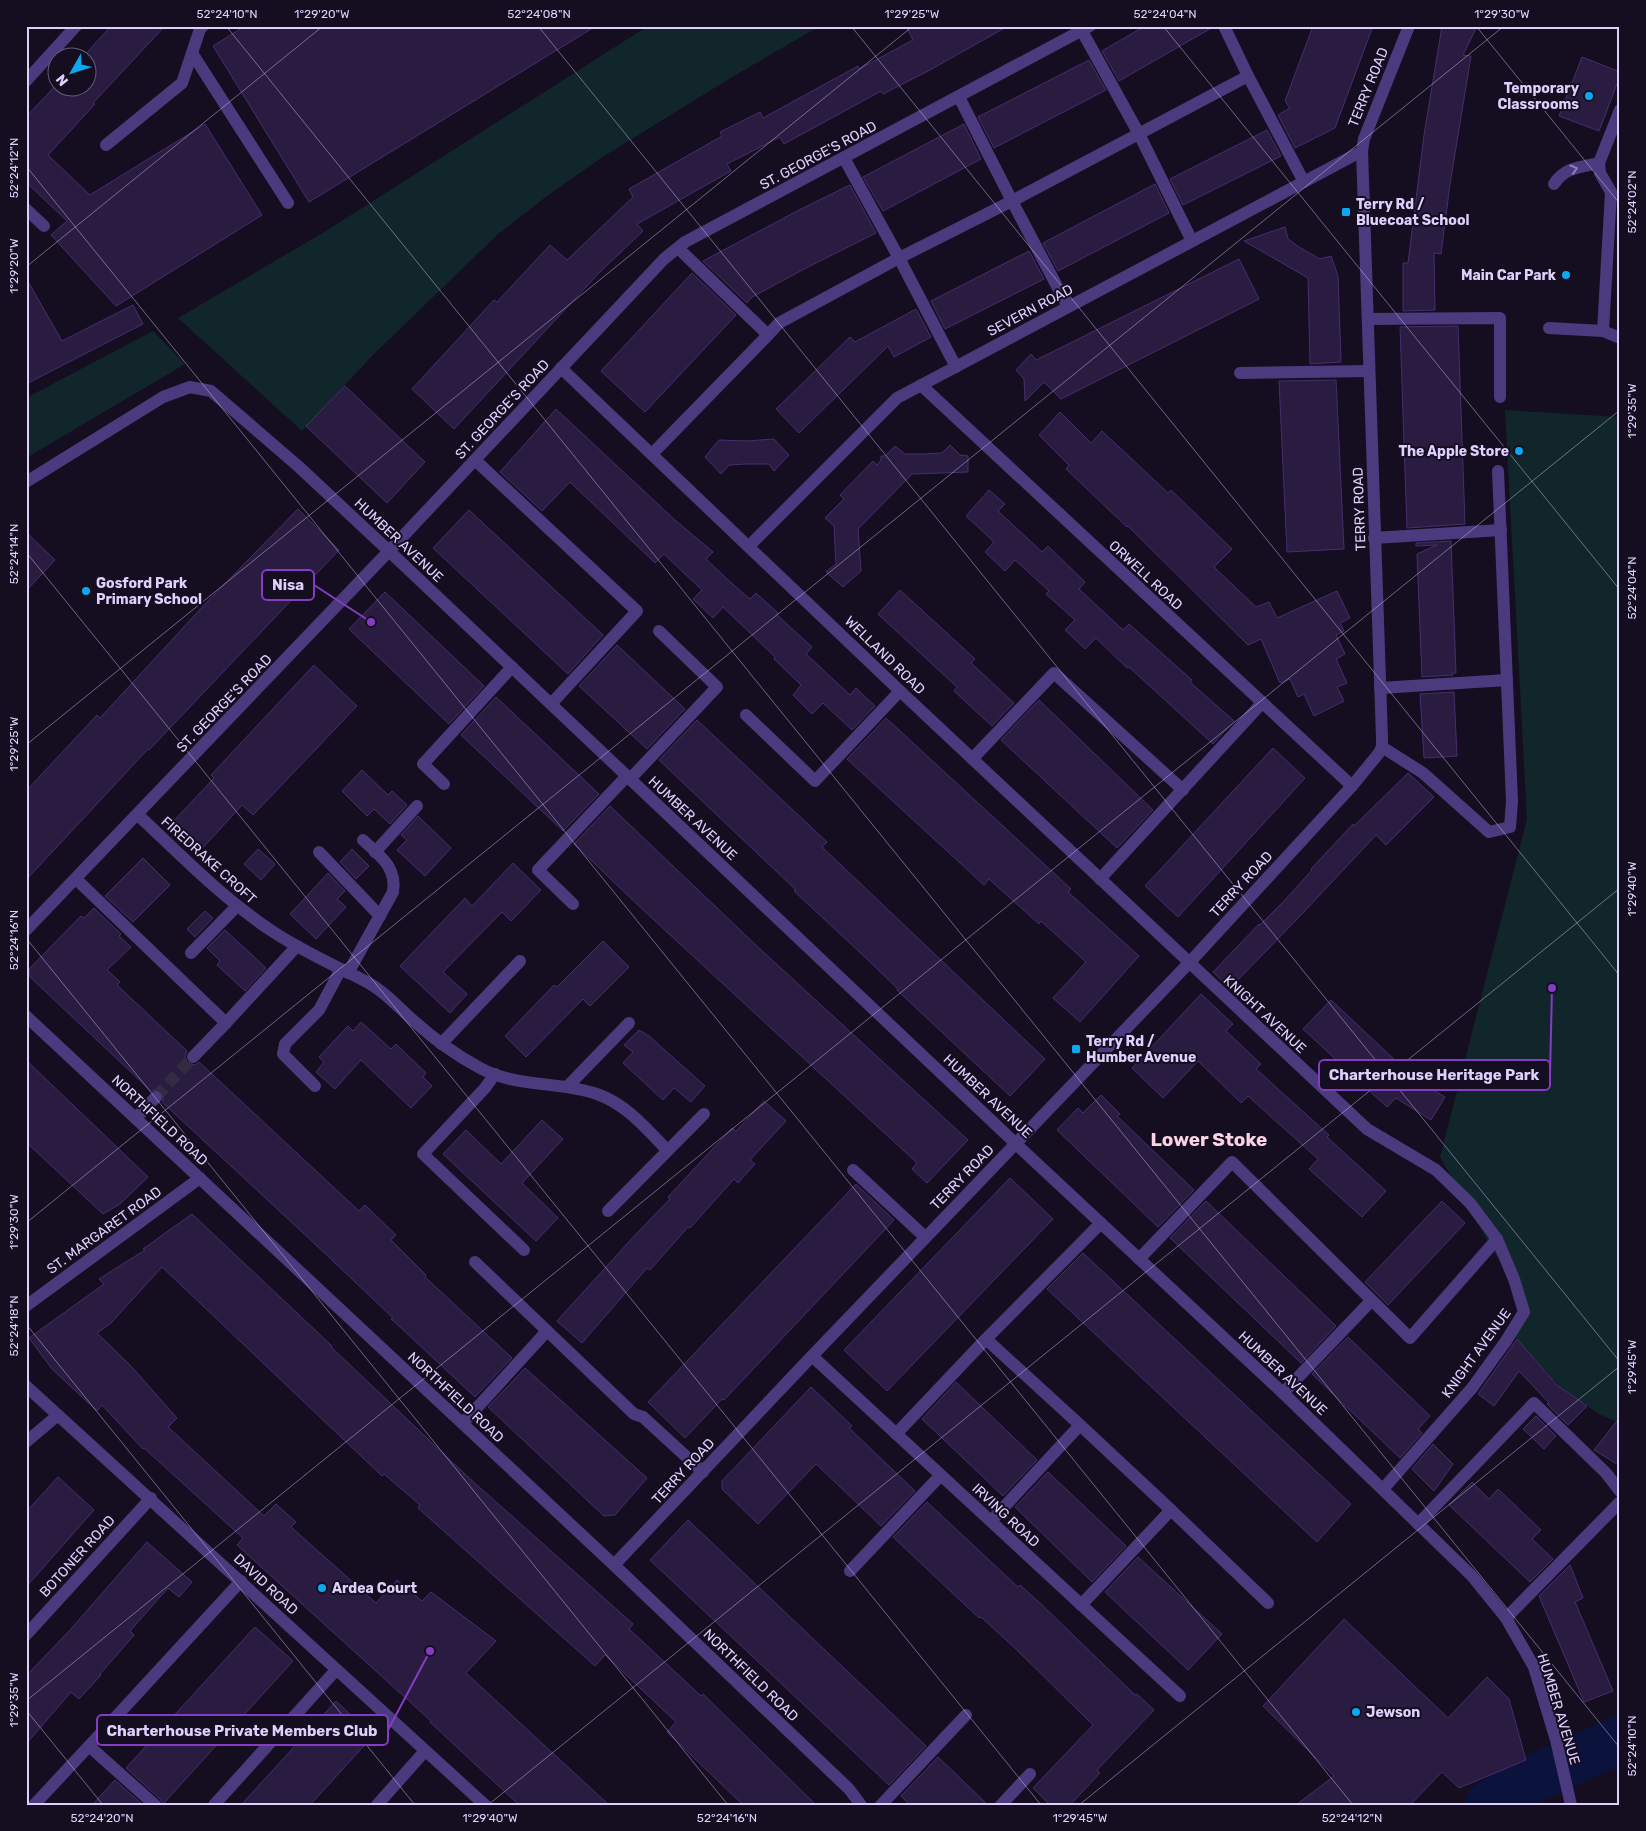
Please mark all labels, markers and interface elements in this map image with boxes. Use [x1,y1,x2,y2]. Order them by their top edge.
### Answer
text: 52°24'10"N [196,7,258,21]
text: 1°29'20"W [294,7,350,21]
text: 52°24'08"N [507,7,571,21]
text: 1°29'25"W [885,7,940,21]
text: 52°24'04"N [1133,7,1197,21]
text: 1°29'30"W [1474,7,1530,21]
street label: TERRY ROAD [1345,45,1392,129]
north arrow [48,48,98,98]
text: N [53,71,72,89]
place label: Temporary Classrooms [1497,80,1580,113]
marker: Temporary Classrooms [1583,90,1595,102]
street label: ST. GEORGE'S ROAD [757,117,880,193]
text: 52°24'12"N [7,138,21,198]
one-way arrow [1569,165,1578,175]
text: 52°24'02"N [1625,170,1639,234]
place label: Terry Rd / Bluecoat School [1356,196,1469,229]
marker: Terry Rd / Bluecoat School [1340,206,1352,218]
text: 1°29'20"W [7,238,21,294]
place label: Main Car Park [1461,267,1557,284]
marker: Main Car Park [1560,269,1572,281]
street label: SEVERN ROAD [985,281,1076,340]
street label: ST. GEORGE'S ROAD [452,356,553,463]
text: 1°29'35"W [1625,383,1639,439]
place label: The Apple Store [1398,443,1509,460]
marker: The Apple Store [1513,445,1525,457]
street label: TERRY ROAD [1350,467,1369,551]
street label: HUMBER AVENUE [351,495,447,586]
text: 52°24'14"N [7,524,21,584]
street label: ORWELL ROAD [1105,537,1186,614]
text: 52°24'04"N [1625,556,1639,620]
callout: Nisa [262,570,314,600]
place label: Gosford Park Primary School [96,575,202,608]
text: Nisa [272,576,304,594]
marker: Gosford Park Primary School [80,585,92,597]
street label: WELLAND ROAD [841,613,928,698]
street label: ST. GEORGE'S ROAD [173,651,276,756]
text: 1°29'25"W [7,716,21,771]
street label: HUMBER AVENUE [645,773,741,864]
street label: FIREDRAKE CROFT [157,813,260,908]
street label: TERRY ROAD [1206,848,1276,921]
text: 1°29'40"W [1625,861,1639,917]
text: 52°24'16"N [7,910,21,970]
street label: KNIGHT AVENUE [1220,972,1309,1057]
place label: Terry Rd / Humber Avenue [1086,1033,1196,1066]
marker: Terry Rd / Humber Avenue [1070,1043,1082,1055]
street label: HUMBER AVENUE [940,1051,1036,1142]
callout: Charterhouse Heritage Park [1319,1060,1550,1090]
text: Charterhouse Heritage Park [1329,1066,1540,1084]
street label: NORTHFIELD ROAD [108,1071,211,1169]
district label: Lower Stoke [1151,1128,1267,1151]
street label: TERRY ROAD [927,1141,998,1214]
street label: ST. MARGARET ROAD [44,1183,165,1278]
text: 1°29'30"W [7,1194,21,1250]
text: 52°24'18"N [7,1295,21,1357]
street label: KNIGHT AVENUE [1438,1305,1515,1401]
street label: HUMBER AVENUE [1235,1328,1331,1419]
text: 1°29'45"W [1625,1339,1639,1394]
street label: NORTHFIELD ROAD [404,1348,507,1446]
street label: TERRY ROAD [648,1435,718,1508]
street label: IRVING ROAD [968,1480,1043,1551]
street label: BOTONER ROAD [36,1512,119,1601]
street label: DAVID ROAD [230,1550,301,1618]
place label: Ardea Court [332,1580,417,1597]
marker: Ardea Court [316,1582,328,1594]
street label: NORTHFIELD ROAD [700,1626,802,1725]
street label: HUMBER AVENUE [1534,1651,1584,1767]
text: 1°29'35"W [7,1672,21,1728]
place label: Jewson [1366,1704,1420,1721]
marker: Jewson [1350,1706,1362,1718]
callout: Charterhouse Private Members Club [97,1715,388,1745]
text: 52°24'10"N [1625,1715,1639,1777]
text: Charterhouse Private Members Club [107,1722,377,1740]
text: 52°24'20"N [70,1811,134,1825]
text: 1°29'40"W [462,1811,518,1825]
text: 52°24'16"N [697,1811,757,1825]
text: 1°29'45"W [1053,1811,1108,1825]
text: 52°24'12"N [1322,1811,1382,1825]

